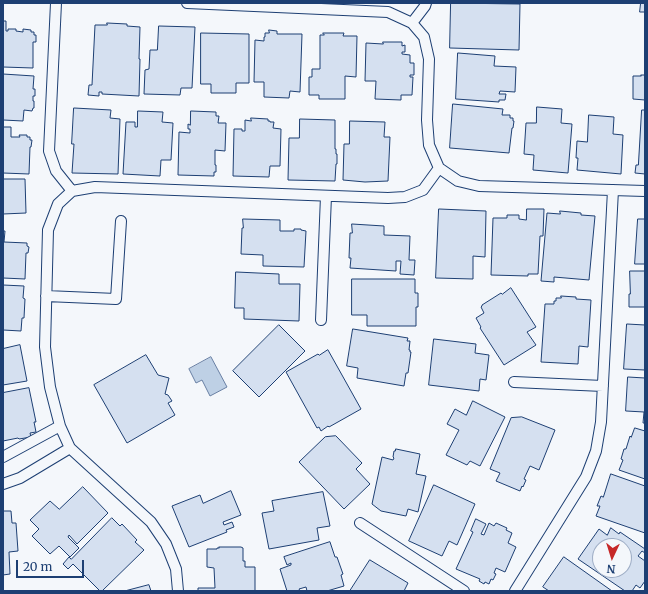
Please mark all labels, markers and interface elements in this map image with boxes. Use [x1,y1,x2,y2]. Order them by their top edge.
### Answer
north arrow [592,538,632,578]
scale bar [18,552,86,578]
text: 20 m [23,559,52,574]
text: N [606,562,616,576]

